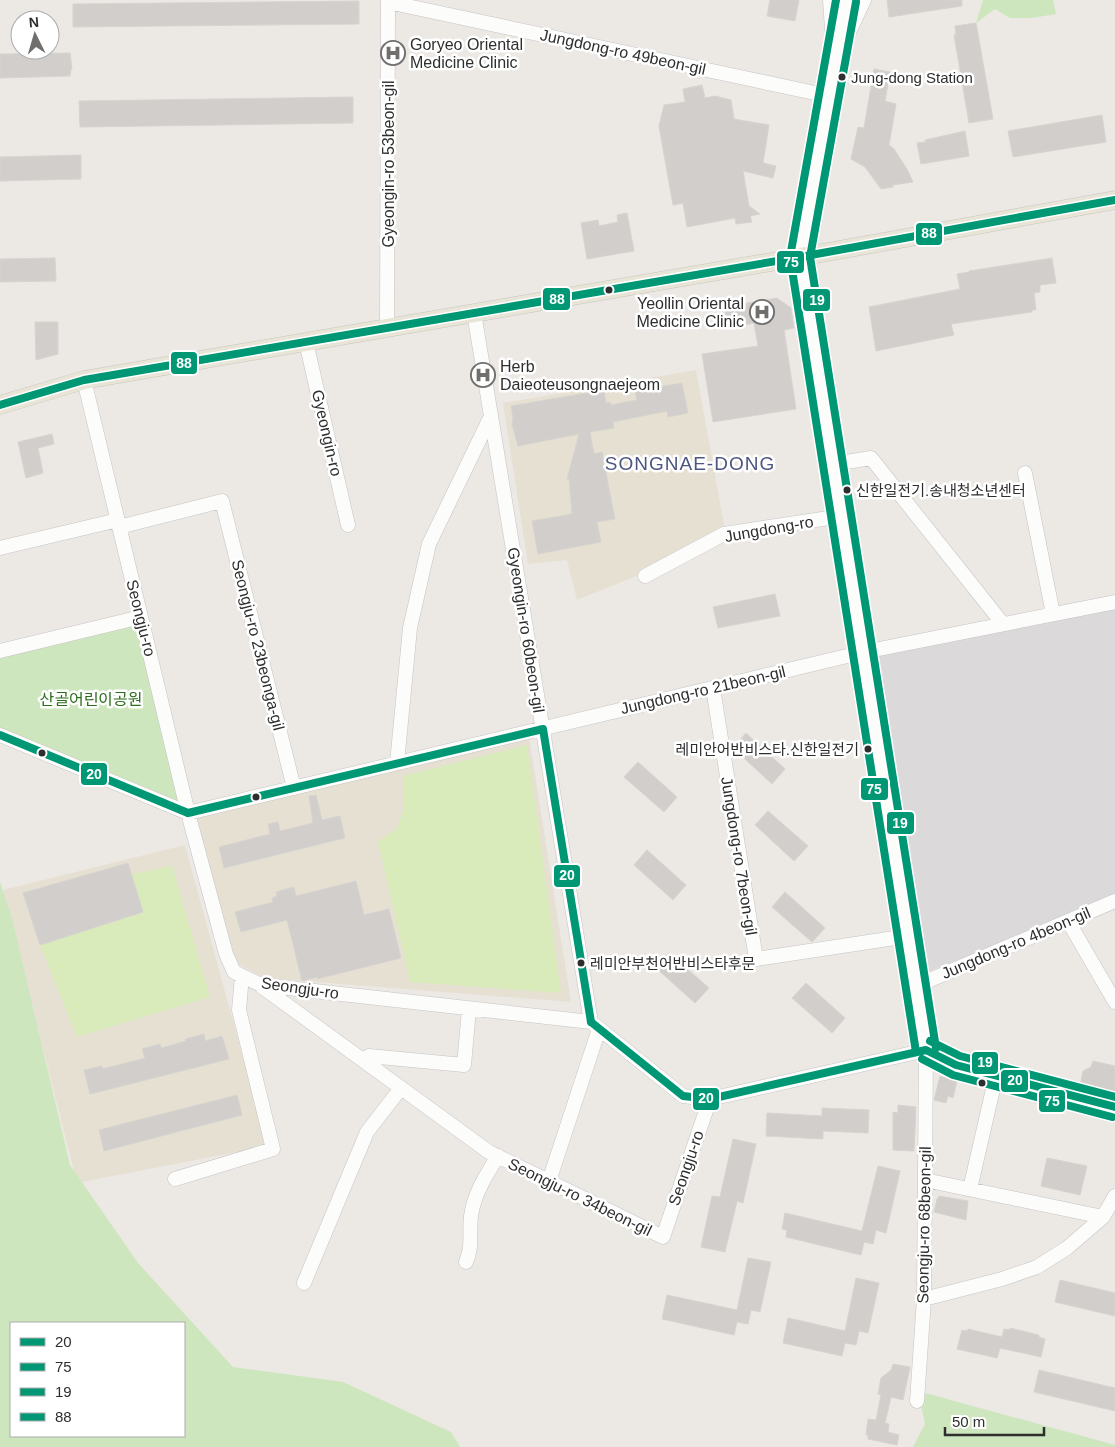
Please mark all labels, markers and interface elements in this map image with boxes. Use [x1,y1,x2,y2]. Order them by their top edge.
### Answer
north arrow [10,10,60,60]
text: N [28,14,40,30]
street label: Jungdong-ro 49beon-gil [539,26,707,78]
place label: Goryeo Oriental Medicine Clinic [410,36,523,71]
hospital icon: Goryeo Oriental Medicine Clinic [380,40,406,66]
place label: Jung-dong Station [851,69,973,86]
marker: Jung-dong Station [837,72,847,82]
street label: Gyeongin-ro 53beon-gil [380,80,397,248]
line badge: 88 [915,222,943,246]
text: 88 [921,225,937,241]
line badge: 75 [776,250,805,274]
text: 75 [783,254,799,270]
unlabelled marker [604,285,614,295]
line badge: 88 [542,287,571,311]
line badge: 19 [802,288,831,312]
text: 88 [549,291,565,307]
text: 19 [809,292,825,308]
place label: Yeollin Oriental Medicine Clinic [636,295,744,330]
hospital icon: Yeollin Oriental Medicine Clinic [749,299,775,325]
line badge: 88 [170,351,198,375]
text: 88 [176,355,192,371]
place label: Herb Daieoteusongnaejeom [500,358,660,393]
hospital icon: Herb Daieoteusongnaejeom [470,362,496,388]
street label: Gyeongin-ro [309,388,345,478]
district label: SONGNAE-DONG [605,453,775,474]
place label: 신한일전기.송내청소년센터 [856,482,1026,499]
marker: 신한일전기.송내청소년센터 [842,485,852,495]
street label: Jungdong-ro [723,513,815,545]
street label: Gyeongin-ro 60beon-gil [505,546,547,714]
street label: Seongju-ro 23beonga-gil [229,558,287,732]
street label: Seongju-ro [123,578,159,658]
street label: Jungdong-ro 21beon-gil [619,663,787,717]
park label: 산골어린이공원 [39,691,143,708]
place label: 레미안어반비스타.신한일전기 [675,741,859,758]
marker: 레미안어반비스타.신한일전기 [863,744,873,754]
unlabelled marker [37,748,47,758]
line badge: 20 [80,762,108,786]
text: 20 [86,766,102,782]
street label: Jungdong-ro 7beon-gil [718,776,760,936]
line badge: 75 [860,777,889,801]
text: 75 [866,781,882,797]
unlabelled marker [251,792,261,802]
line badge: 19 [886,811,915,835]
text: 19 [892,815,908,831]
line badge: 20 [553,864,581,888]
text: 20 [559,867,575,883]
street label: Jungdong-ro 4beon-gil [939,904,1093,982]
place label: 레미안부천어반비스타후문 [590,955,756,972]
marker: 레미안부천어반비스타후문 [576,958,586,968]
street label: Seongju-ro [260,974,340,1002]
line badge: 19 [971,1051,999,1075]
text: 19 [977,1054,993,1070]
line badge: 20 [1000,1069,1029,1093]
text: 20 [1007,1072,1023,1088]
unlabelled marker [977,1078,987,1088]
line badge: 20 [692,1087,720,1111]
line badge: 75 [1038,1089,1066,1113]
text: 20 [698,1090,714,1106]
text: 75 [1044,1093,1060,1109]
street label: Seongju-ro [665,1128,707,1208]
street label: Seongju-ro 68beon-gil [914,1146,934,1304]
street label: Seongju-ro 34beon-gil [506,1155,654,1239]
legend [10,1322,185,1437]
text: 20 [55,1333,72,1350]
text: 75 [55,1358,72,1375]
text: 19 [55,1383,72,1400]
scale bar [945,1404,1044,1436]
text: 88 [55,1408,72,1425]
text: 50 m [952,1413,985,1430]

